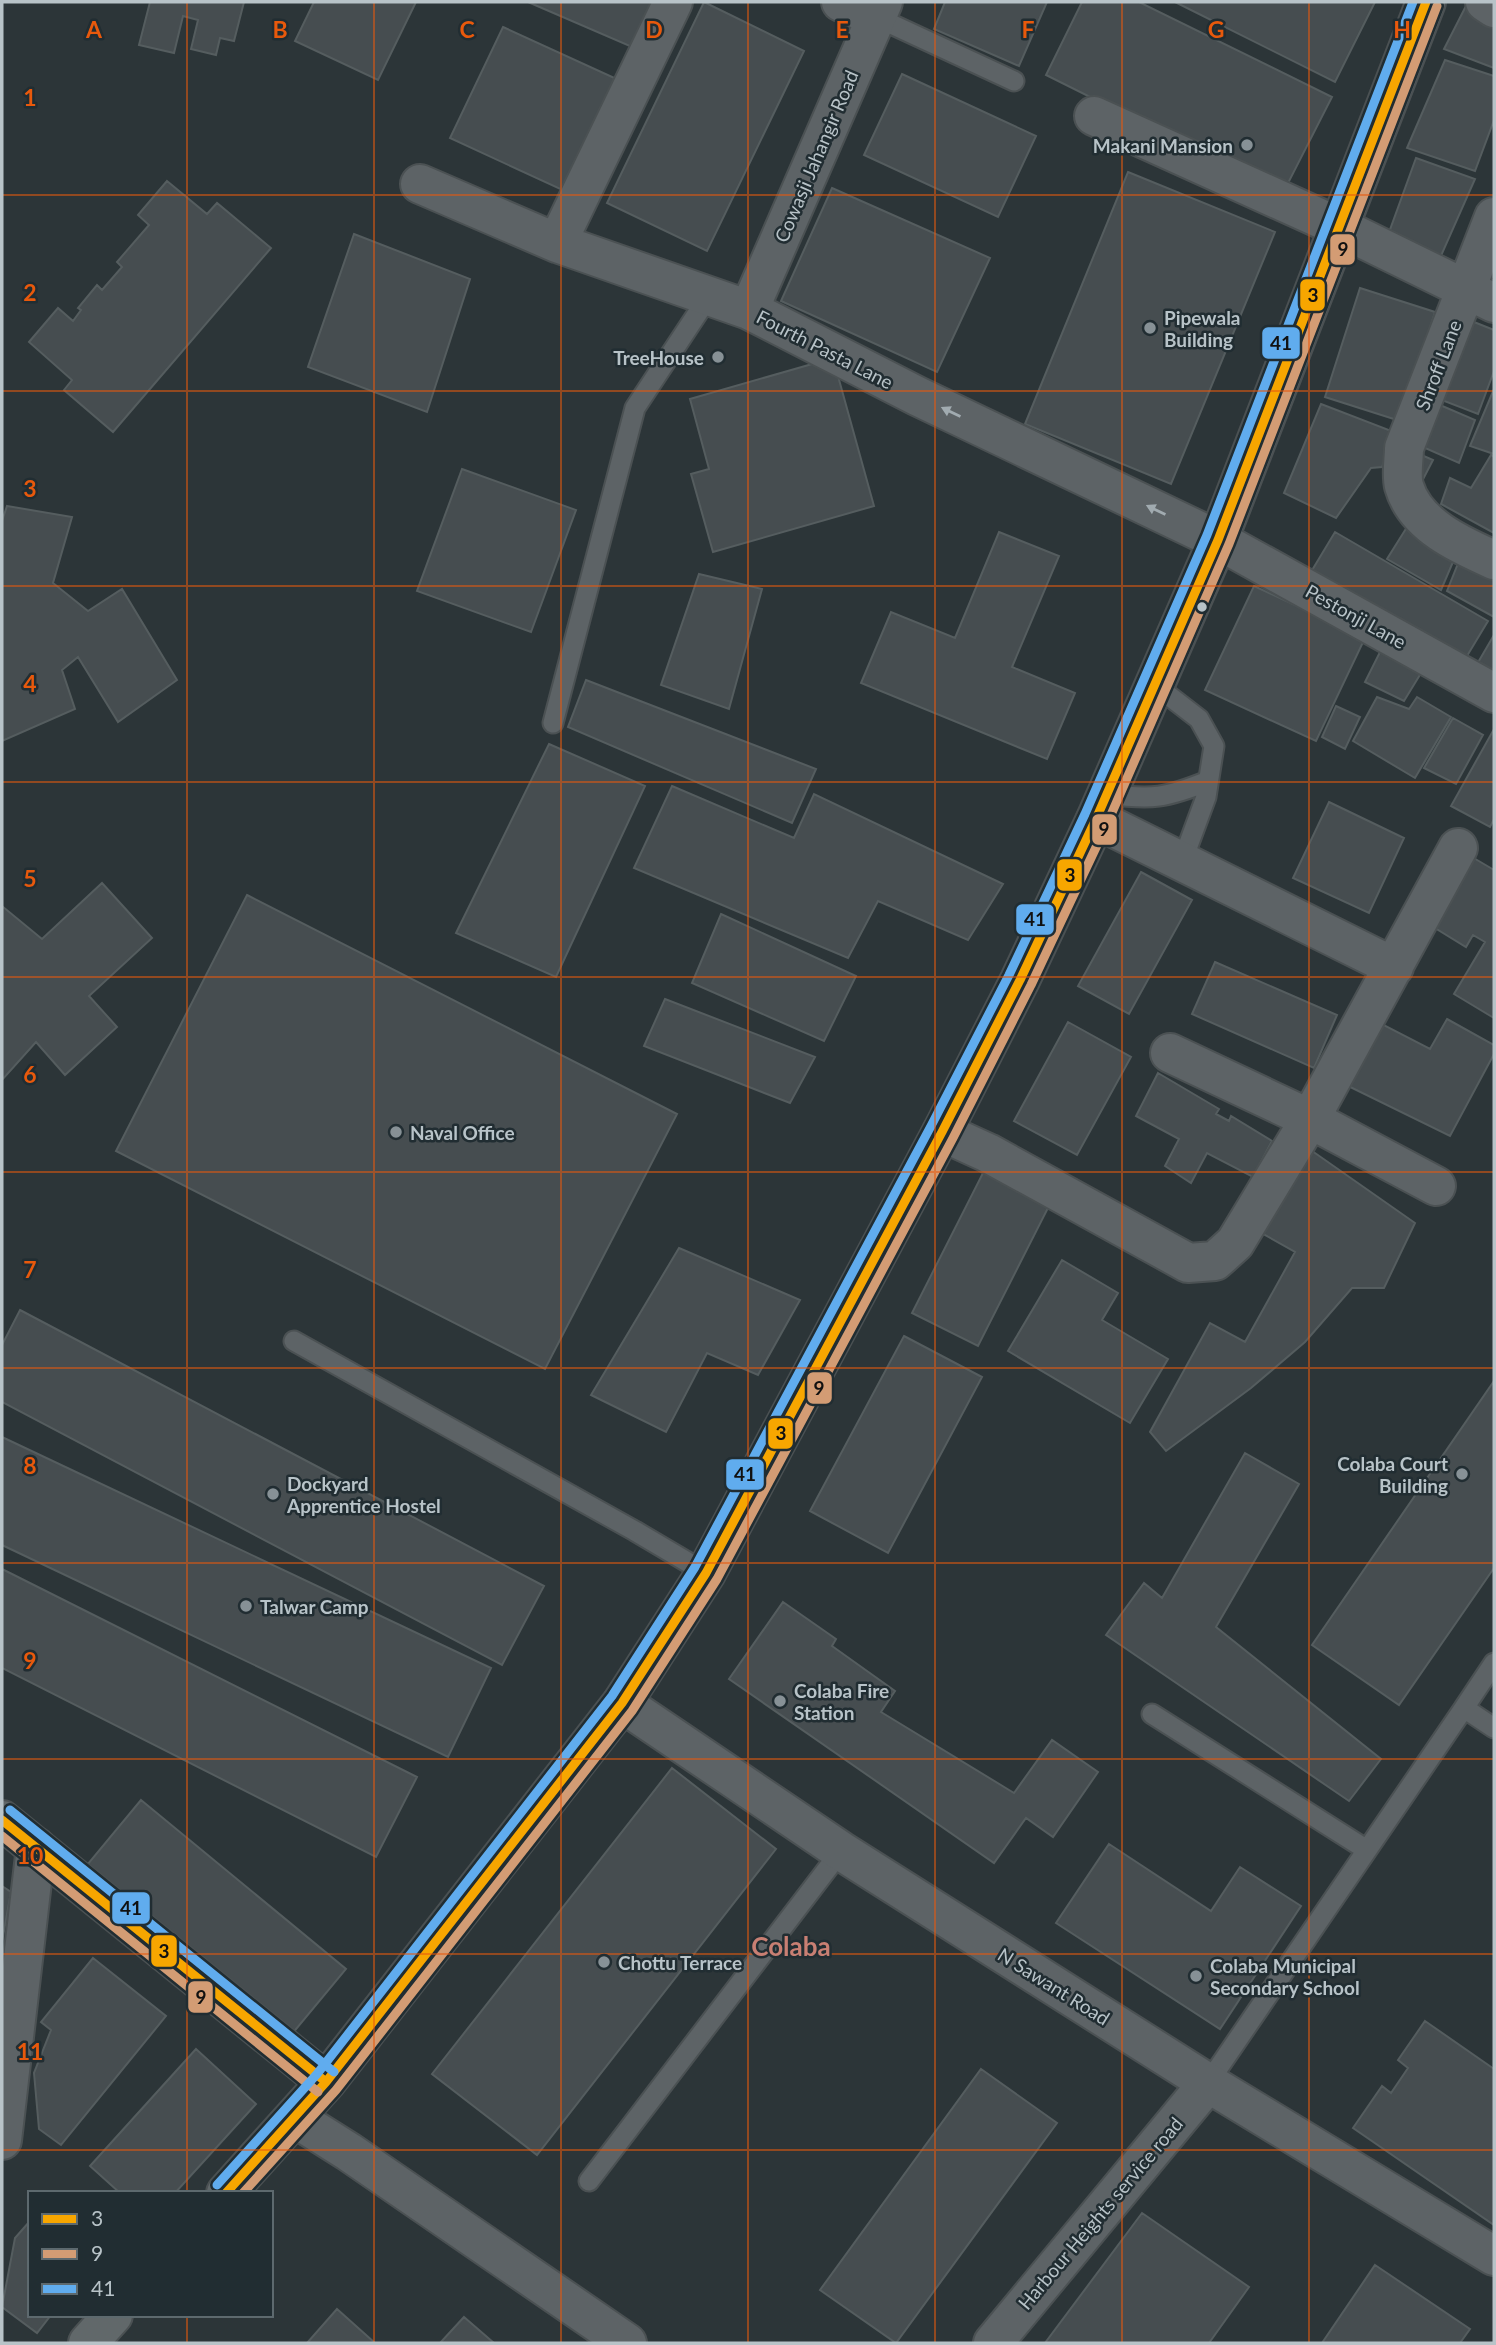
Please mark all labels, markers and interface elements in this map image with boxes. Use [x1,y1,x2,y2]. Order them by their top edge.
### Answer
text: A [85,15,103,43]
text: B [272,15,288,43]
text: C [459,15,475,43]
text: D [645,15,663,43]
text: E [835,15,849,43]
text: F [1021,15,1035,43]
text: G [1208,15,1224,43]
text: H [1393,15,1411,43]
street label: Cowasji Jahangir Road [769,66,863,246]
text: 1 [23,83,37,111]
place label: Makani Mansion [1093,134,1233,157]
marker: Makani Mansion [1239,137,1255,153]
line badge: 9 [1329,233,1356,266]
text: 9 [1337,237,1349,260]
text: 2 [23,278,37,306]
line badge: 3 [1299,278,1326,312]
text: 3 [1307,283,1319,306]
street label: Fourth Pasta Lane [753,305,897,393]
place label: Pipewala Building [1164,306,1241,351]
street label: Shroff Lane [1410,317,1466,413]
marker: Pipewala Building [1142,320,1158,336]
line badge: 41 [1261,326,1301,360]
text: 41 [1270,331,1292,354]
place label: TreeHouse [613,346,704,369]
marker: TreeHouse [710,349,726,365]
one-way arrow [941,407,961,418]
text: 3 [23,474,37,502]
one-way arrow [1146,505,1167,516]
street label: Pestonji Lane [1302,579,1410,653]
unlabelled marker [1195,600,1209,614]
text: 4 [23,669,37,697]
line badge: 9 [1091,813,1118,846]
text: 9 [1098,817,1110,840]
line badge: 3 [1056,858,1083,892]
text: 3 [1064,863,1076,886]
text: 5 [23,864,37,892]
line badge: 41 [1015,903,1055,936]
text: 41 [1024,907,1046,930]
text: 6 [23,1060,37,1088]
place label: Naval Office [410,1121,515,1144]
marker: Naval Office [388,1124,404,1140]
text: 7 [23,1255,37,1283]
line badge: 9 [806,1371,833,1405]
text: 9 [813,1376,825,1399]
line badge: 3 [767,1417,794,1450]
text: 3 [775,1421,787,1444]
text: 8 [23,1451,37,1479]
place label: Colaba Court Building [1337,1452,1448,1497]
line badge: 41 [725,1458,765,1491]
text: 41 [734,1462,756,1485]
marker: Colaba Court Building [1454,1466,1470,1482]
place label: Dockyard Apprentice Hostel [286,1472,441,1517]
marker: Dockyard Apprentice Hostel [265,1486,281,1502]
place label: Talwar Camp [260,1595,369,1618]
marker: Talwar Camp [238,1598,254,1614]
text: 9 [23,1646,37,1674]
place label: Colaba Fire Station [794,1679,889,1724]
marker: Colaba Fire Station [772,1693,788,1709]
text: 10 [17,1841,43,1869]
line badge: 41 [111,1891,151,1925]
text: 41 [120,1896,142,1919]
district label: Colaba [751,1930,831,1962]
line badge: 3 [150,1934,178,1968]
text: 3 [158,1939,170,1962]
street label: N Sawant Road [994,1942,1114,2030]
place label: Chottu Terrace [618,1951,742,1974]
marker: Chottu Terrace [596,1954,612,1970]
place label: Colaba Municipal Secondary School [1210,1954,1360,1999]
marker: Colaba Municipal Secondary School [1188,1968,1204,1984]
line badge: 9 [187,1980,214,2014]
text: 9 [195,1985,207,2008]
text: 11 [17,2037,43,2065]
street label: Harbour Heights service road [1013,2112,1187,2314]
legend [28,2191,273,2317]
text: 3 [91,2205,103,2230]
text: 9 [91,2240,103,2265]
text: 41 [91,2275,115,2300]

